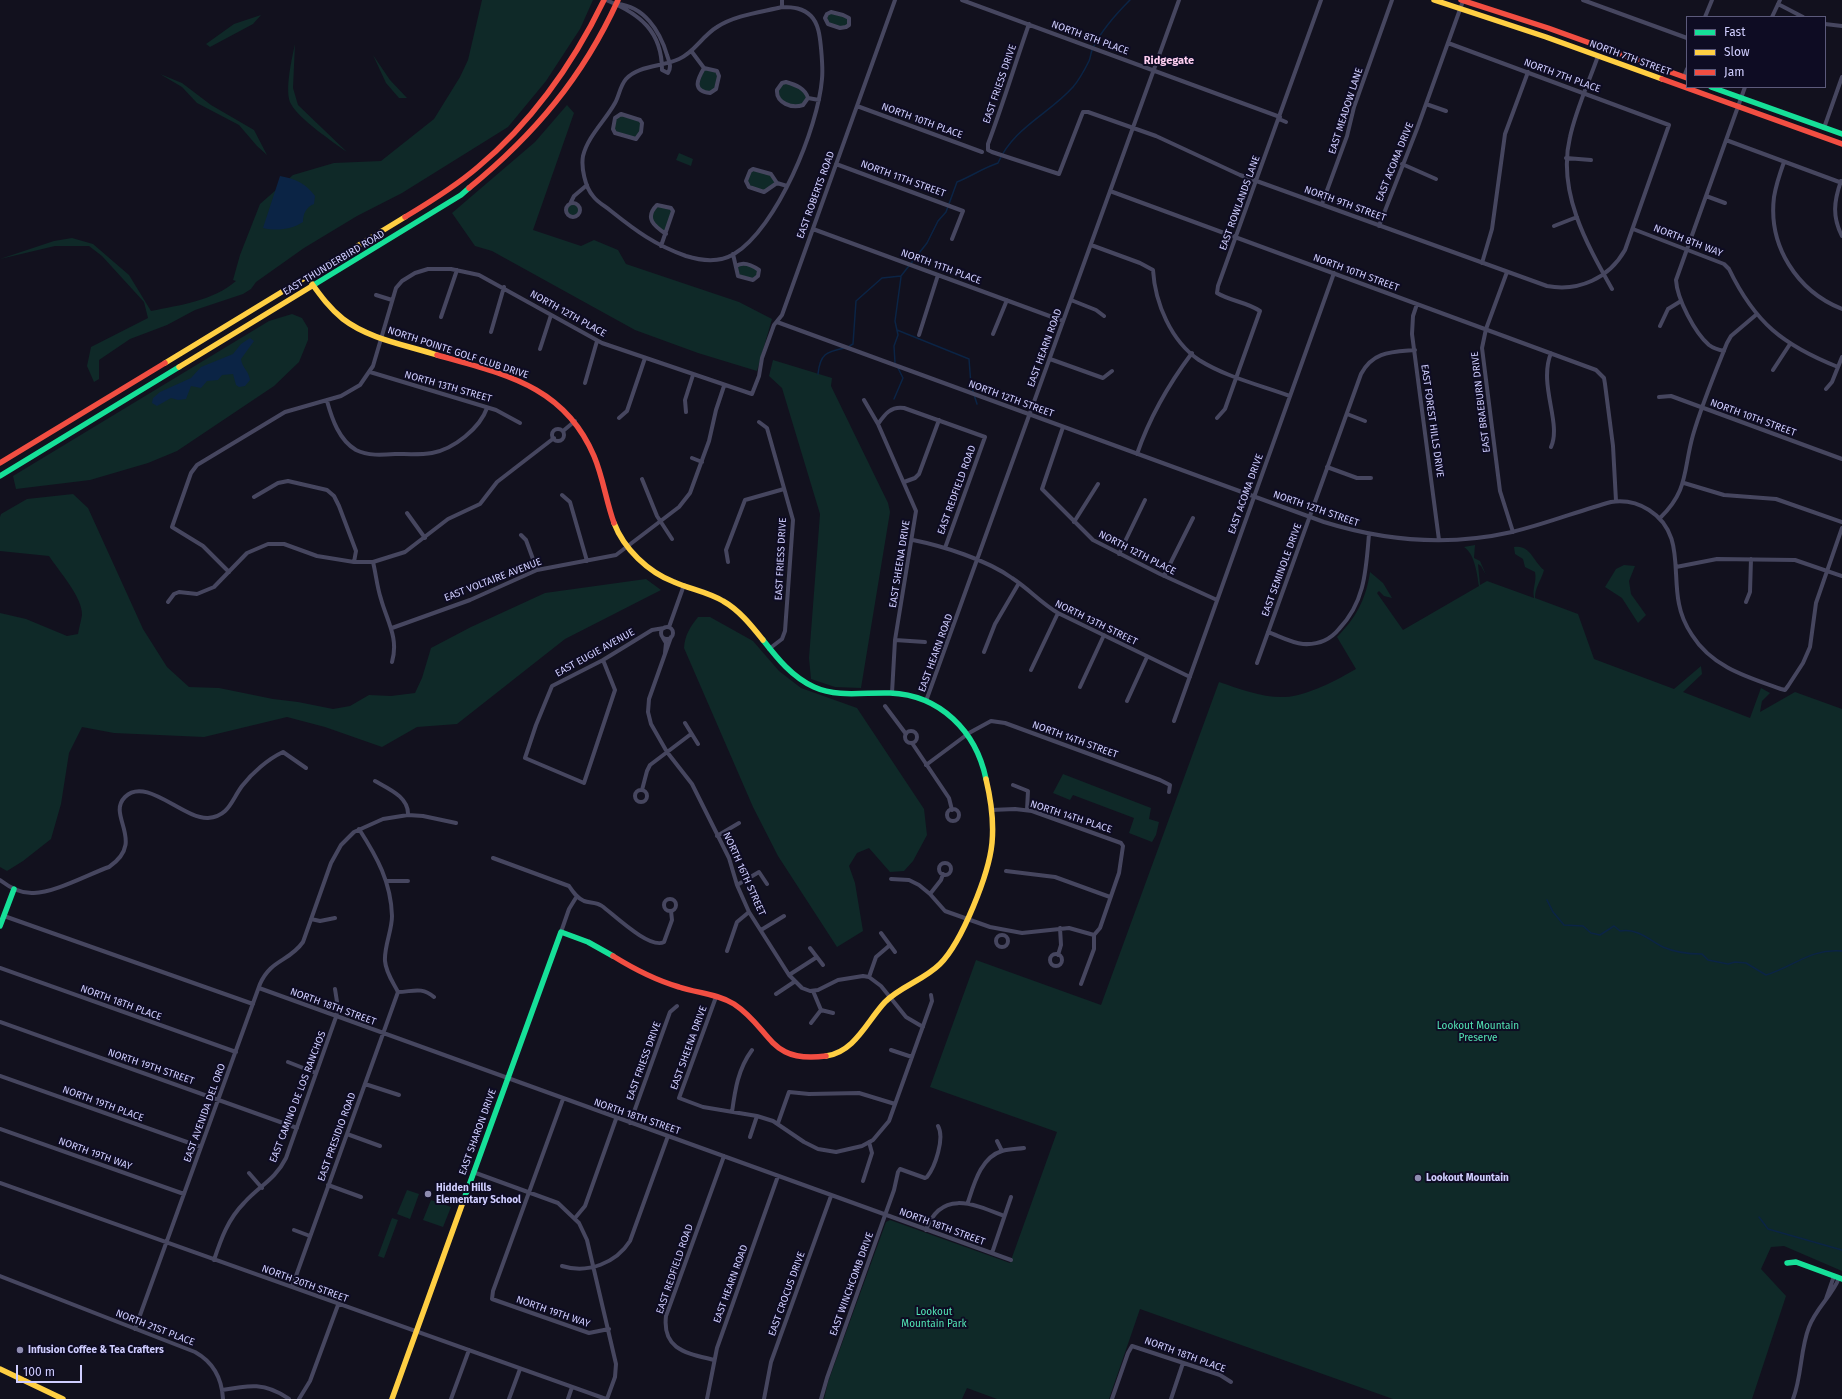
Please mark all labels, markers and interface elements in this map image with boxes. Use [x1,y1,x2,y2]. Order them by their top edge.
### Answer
legend [1686,16,1826,88]
street label: NORTH 8TH PLACE [1050,18,1130,58]
text: Fast [1724,25,1746,39]
street label: NORTH 7TH STREET [1588,38,1672,78]
street label: EAST FRIESS DRIVE [981,43,1019,125]
text: Slow [1724,45,1750,59]
district label: Ridgegate [1144,54,1194,68]
street label: NORTH 7TH PLACE [1522,57,1602,95]
text: Jam [1724,65,1744,79]
street label: EAST MEADOW LANE [1326,66,1366,156]
street label: NORTH 10TH PLACE [880,101,964,141]
street label: EAST ACOMA DRIVE [1374,121,1416,203]
street label: EAST ROBERTS ROAD [795,150,837,240]
street label: EAST ROWLANDS LANE [1217,154,1263,252]
street label: NORTH 11TH STREET [859,158,947,200]
street label: NORTH 9TH STREET [1302,184,1388,224]
street label: NORTH 8TH WAY [1652,222,1724,260]
street label: EAST THUNDERBIRD ROAD [281,228,387,298]
street label: NORTH 11TH PLACE [899,247,983,287]
street label: NORTH 10TH STREET [1311,252,1401,294]
street label: NORTH 12TH PLACE [528,288,608,340]
street label: EAST HEARN ROAD [1025,307,1065,389]
street label: NORTH POINTE GOLF CLUB DRIVE [386,324,530,382]
street label: EAST BRAEBURN DRIVE [1469,351,1493,453]
street label: EAST FOREST HILLS DRIVE [1418,364,1446,478]
street label: NORTH 13TH STREET [403,369,493,405]
street label: NORTH 12TH STREET [967,378,1055,420]
street label: NORTH 10TH STREET [1708,397,1798,439]
street label: EAST REDFIELD ROAD [935,444,979,536]
street label: EAST ACOMA DRIVE [1226,452,1266,536]
street label: NORTH 12TH STREET [1271,489,1361,529]
street label: EAST FRIESS DRIVE [773,517,789,601]
street label: EAST SHEENA DRIVE [887,519,913,609]
street label: EAST SEMINOLE DRIVE [1259,522,1305,618]
street label: NORTH 12TH PLACE [1096,528,1178,578]
street label: EAST VOLTAIRE AVENUE [443,556,543,604]
street label: NORTH 13TH STREET [1053,598,1139,648]
street label: EAST HEARN ROAD [916,612,956,694]
street label: EAST EUGIE AVENUE [553,626,637,680]
street label: NORTH 14TH STREET [1031,719,1119,761]
street label: NORTH 14TH PLACE [1029,798,1113,836]
street label: NORTH 16TH STREET [720,830,768,918]
street label: NORTH 18TH PLACE [79,983,163,1023]
street label: NORTH 18TH STREET [288,986,378,1028]
street label: EAST SHEENA DRIVE [668,1004,710,1092]
street label: EAST FRIESS DRIVE [624,1020,664,1102]
park label: Lookout Mountain Preserve [1437,1020,1519,1044]
street label: EAST CAMINO DE LOS RANCHOS [267,1030,329,1164]
street label: NORTH 19TH STREET [106,1047,196,1087]
street label: EAST AVENIDA DEL ORO [182,1062,228,1164]
street label: NORTH 19TH PLACE [61,1084,145,1124]
street label: EAST SHARON DRIVE [457,1087,499,1177]
street label: EAST PRESIDIO ROAD [315,1091,359,1183]
street label: NORTH 18TH STREET [592,1097,682,1137]
street label: NORTH 19TH WAY [57,1135,133,1173]
place label: Lookout Mountain [1426,1172,1509,1184]
marker: Lookout Mountain [1413,1173,1423,1183]
place label: Hidden Hills Elementary School [436,1182,521,1206]
marker: Hidden Hills Elementary School [423,1189,433,1199]
street label: NORTH 18TH STREET [897,1206,987,1248]
street label: EAST REDFIELD ROAD [654,1223,696,1315]
street label: EAST WINCHCOMB DRIVE [828,1230,876,1338]
street label: EAST HEARN ROAD [711,1243,751,1325]
street label: EAST CROCUS DRIVE [766,1250,808,1338]
street label: NORTH 20TH STREET [260,1263,350,1305]
street label: NORTH 19TH WAY [515,1294,591,1330]
park label: Lookout Mountain Park [901,1306,967,1330]
street label: NORTH 21ST PLACE [114,1307,196,1349]
street label: NORTH 18TH PLACE [1143,1335,1227,1375]
place label: Infusion Coffee & Tea Crafters [28,1344,164,1356]
marker: Infusion Coffee & Tea Crafters [15,1345,25,1355]
scale bar [18,1357,84,1383]
text: 100 m [23,1365,55,1379]

